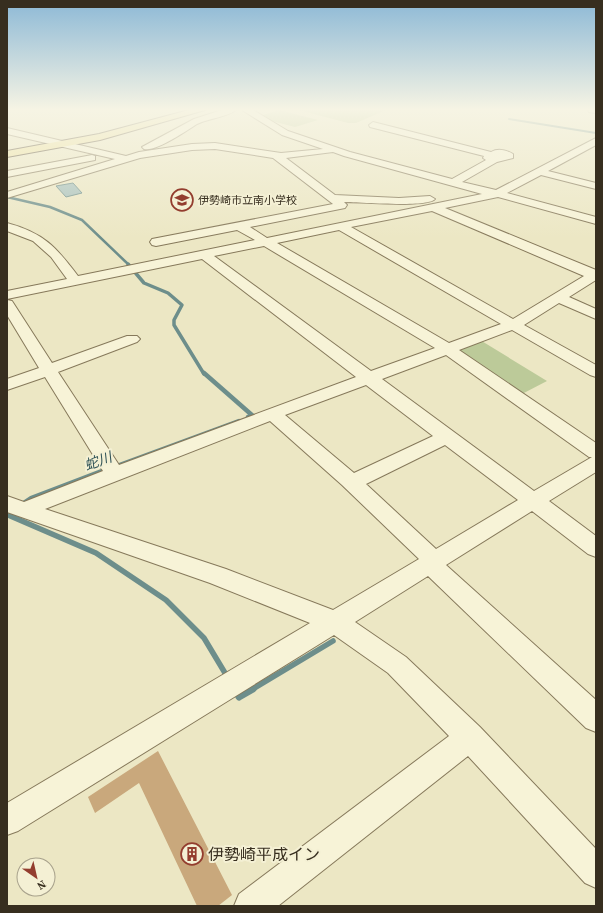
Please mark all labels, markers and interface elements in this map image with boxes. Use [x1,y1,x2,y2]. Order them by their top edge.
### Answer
school or university icon: 伊勢崎市立南小学校 [169,187,195,213]
place label: 伊勢崎市立南小学校 [198,193,297,208]
water label: 蛇川 [81,446,116,475]
building icon: 伊勢崎平成イン [179,841,205,867]
place label: 伊勢崎平成イン [208,843,320,865]
north arrow [16,857,56,897]
text: N [34,876,49,893]

